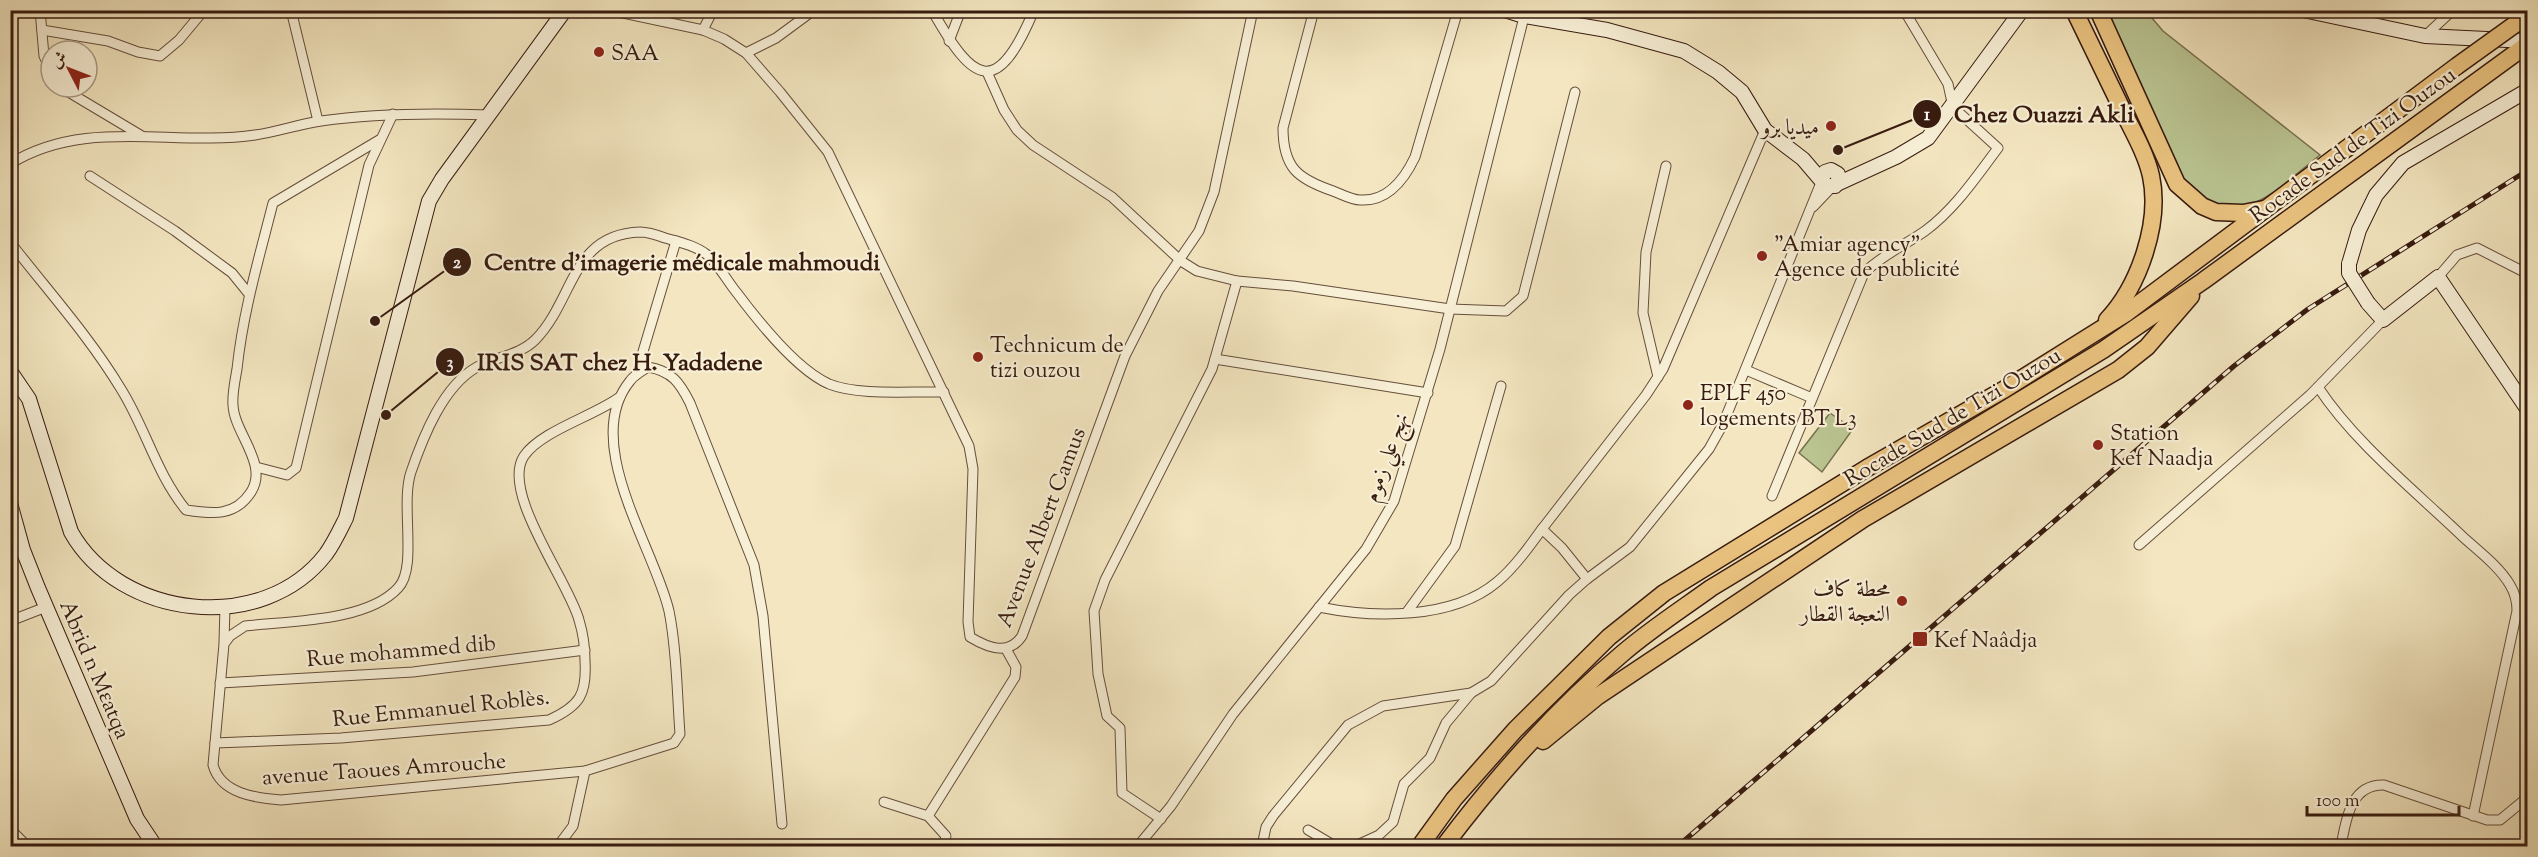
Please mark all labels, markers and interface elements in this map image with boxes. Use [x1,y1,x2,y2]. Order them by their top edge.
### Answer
north arrow [39,39,99,99]
place label: SAA [611,39,659,71]
marker: SAA [592,45,606,59]
text: ش [46,47,74,74]
street label: Rocade Sud de Tizi Ouzou [2244,60,2464,232]
callout: Chez Ouazzi Akli [1912,93,2146,135]
text: Chez Ouazzi Akli [1954,99,2134,133]
text: 1 [1924,103,1931,129]
place label: ميديا برو [1760,113,1819,145]
marker: ميديا برو [1824,119,1838,133]
place label: "Amiar agency" Agence de publicité [1774,230,1960,287]
callout: Centre d'imagerie médicale mahmoudi [442,241,892,283]
text: Centre d'imagerie médicale mahmoudi [484,247,880,281]
marker: "Amiar agency" Agence de publicité [1755,249,1769,263]
text: 2 [453,251,462,277]
place label: Technicum de tizi ouzou [990,331,1124,388]
callout: IRIS SAT chez H. Yadadene [435,341,775,383]
street label: Rocade Sud de Tizi Ouzou [1839,341,2069,496]
text: IRIS SAT chez H. Yadadene [477,347,763,381]
marker: Technicum de tizi ouzou [971,350,985,364]
text: 3 [446,351,454,377]
place label: EPLF 450 logements BT L3 [1700,379,1857,436]
marker: EPLF 450 logements BT L3 [1681,398,1695,412]
street label: نهج علي زموم [1357,409,1422,508]
place label: Station Kef Naadja [2110,419,2213,476]
street label: Avenue Albert Camus [990,423,1096,633]
marker: Station Kef Naadja [2091,438,2105,452]
place label: محطة كاف النعجة القطار [1798,575,1891,632]
marker: محطة كاف النعجة القطار [1895,594,1909,608]
street label: Abrid n Mɛatqa [50,596,137,745]
place label: Kef Naâdja [1934,626,2037,658]
street label: Rue mohammed dib [305,629,497,677]
marker: Kef Naâdja [1911,630,1929,648]
street label: Rue Emmanuel Roblès. [331,683,552,737]
street label: avenue Taoues Amrouche [261,747,507,795]
scale bar [2307,779,2458,817]
text: 100 m [2316,789,2360,815]

